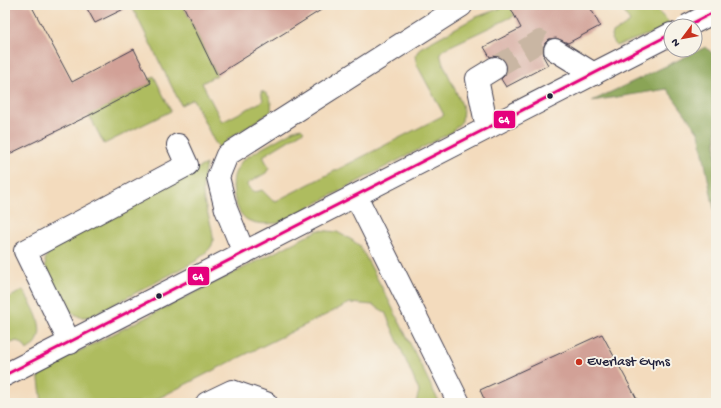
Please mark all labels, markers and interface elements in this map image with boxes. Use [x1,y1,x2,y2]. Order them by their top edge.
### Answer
north arrow [663,18,703,58]
text: N [669,36,683,48]
unlabelled marker [545,91,555,101]
line badge: 64 [493,110,516,129]
text: 64 [499,115,510,127]
line badge: 64 [187,266,210,286]
text: 64 [193,272,204,284]
unlabelled marker [154,291,164,301]
place label: Everlast Gyms [587,354,671,371]
marker: Everlast Gyms [574,357,584,367]

